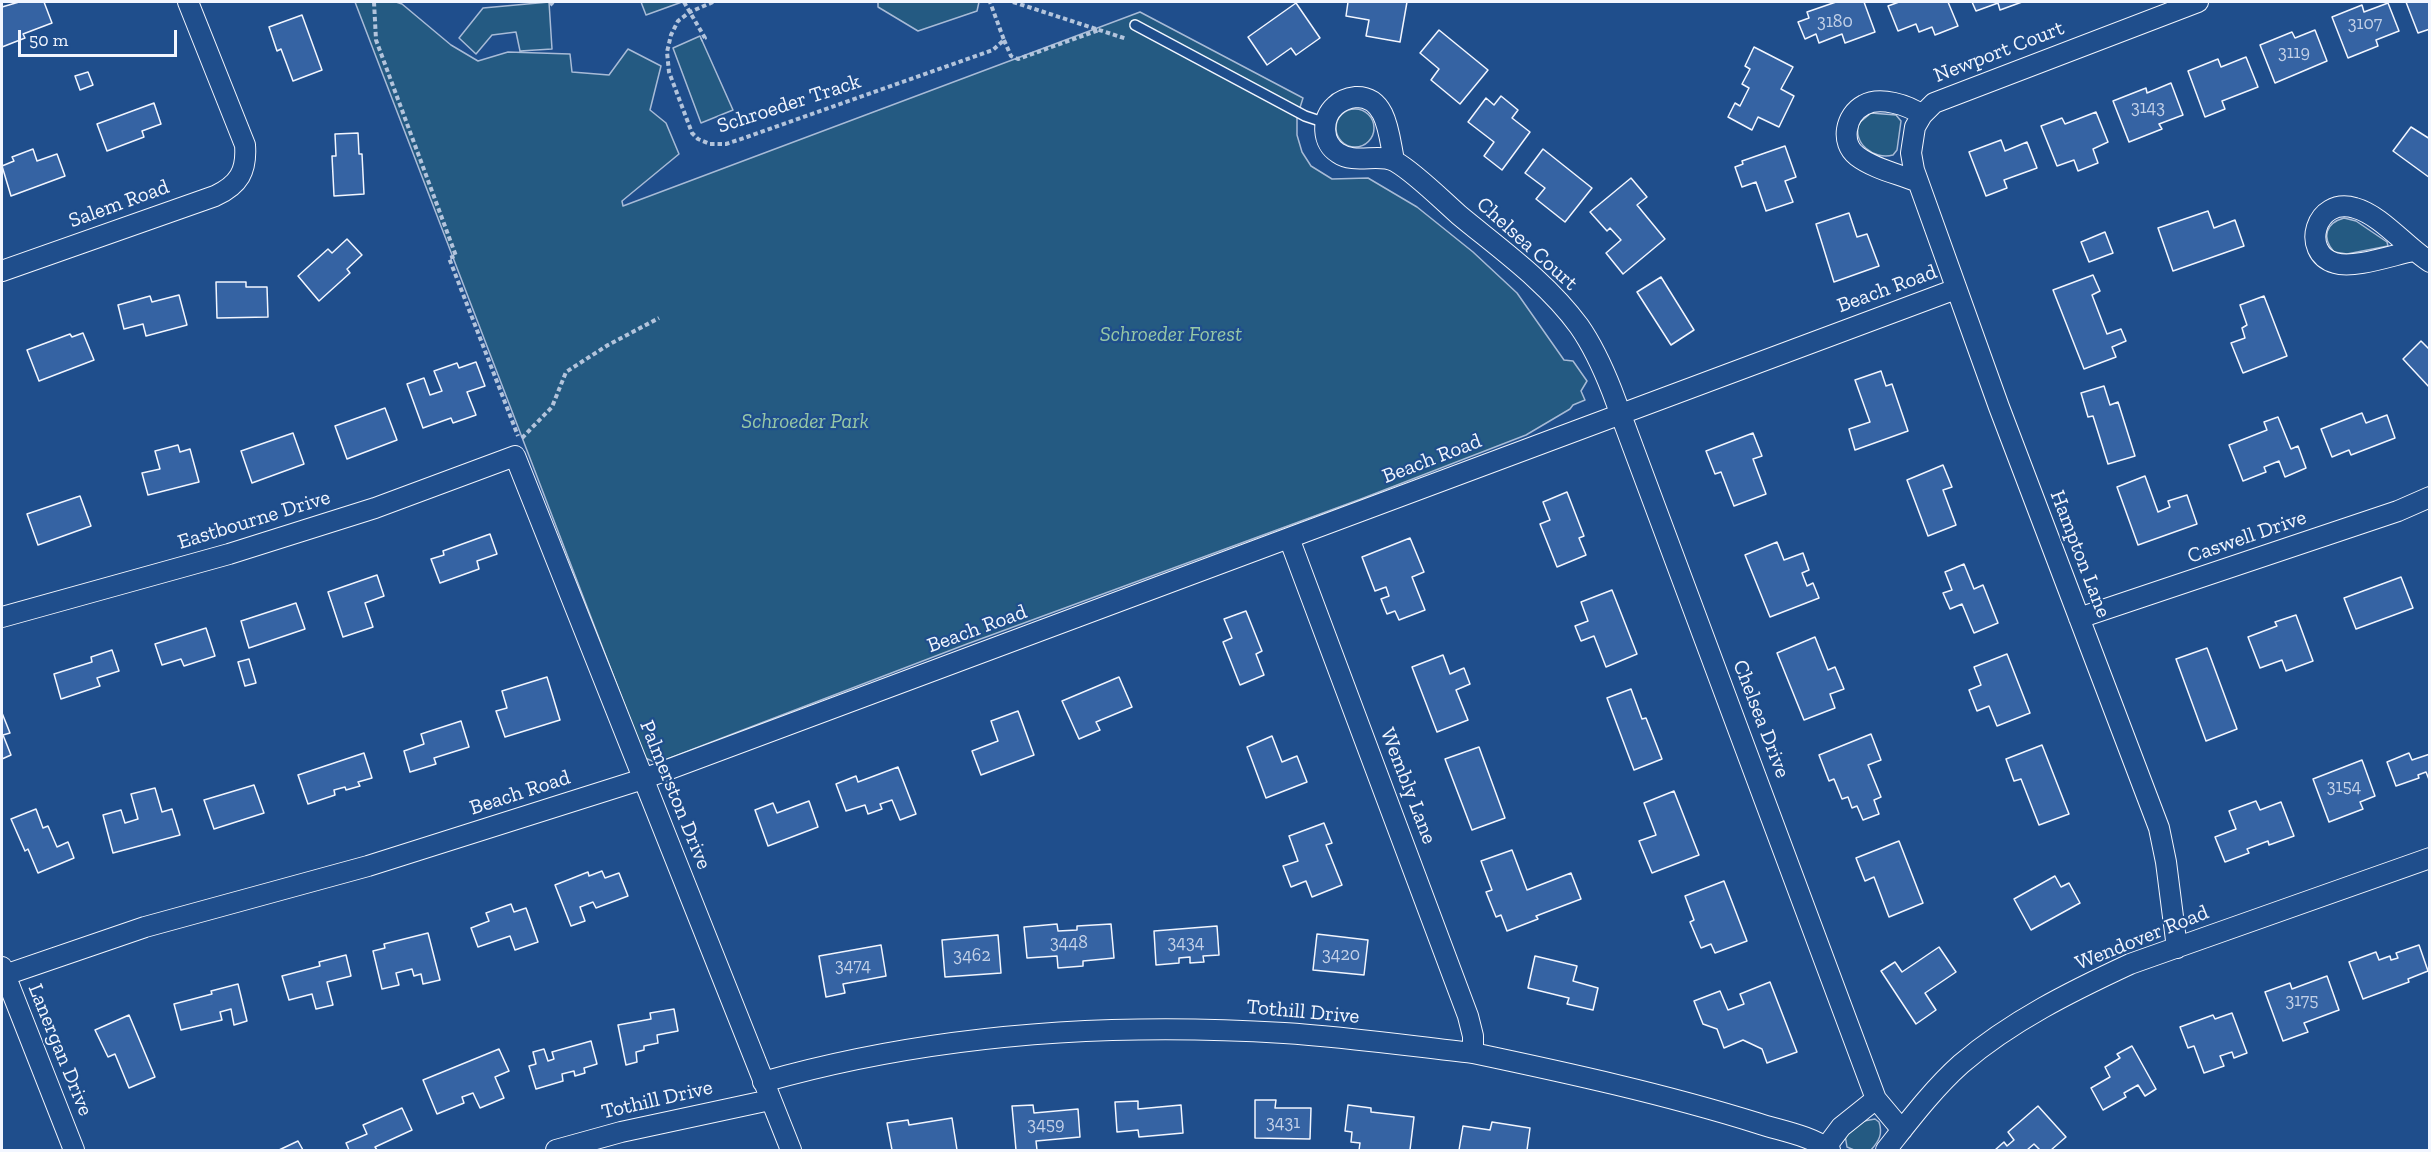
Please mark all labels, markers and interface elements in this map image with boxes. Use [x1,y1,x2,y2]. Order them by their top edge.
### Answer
house number: 3180 [1817,11,1853,33]
house number: 3107 [2348,13,2382,35]
street label: Newport Court [1930,16,2068,88]
scale bar [21,18,180,56]
text: 50 m [29,29,68,51]
house number: 3119 [2278,42,2310,64]
street label: Schroeder Track [714,69,864,139]
house number: 3143 [2131,97,2165,119]
street label: Salem Road [65,174,173,234]
street label: Chelsea Court [1471,192,1583,296]
street label: Beach Road [1834,259,1940,319]
park label: Schroeder Forest [1100,322,1242,348]
park label: Schroeder Park [741,409,869,435]
street label: Beach Road [1379,429,1485,489]
street label: Eastbourne Drive [175,485,333,555]
street label: Hampton Lane [2044,487,2116,621]
street label: Caswell Drive [2184,505,2310,569]
street label: Beach Road [924,599,1030,659]
street label: Chelsea Drive [1727,657,1795,781]
street label: Palmerston Drive [634,717,716,873]
street label: Wembly Lane [1374,724,1442,848]
street label: Beach Road [467,765,573,821]
house number: 3154 [2327,776,2361,798]
street label: Wendover Road [2072,900,2212,976]
house number: 3448 [1050,932,1088,954]
house number: 3434 [1167,932,1205,954]
house number: 3420 [1322,944,1360,966]
house number: 3462 [953,945,991,967]
house number: 3474 [835,955,871,977]
street label: Lanergan Drive [22,980,98,1120]
house number: 3175 [2285,990,2319,1012]
street label: Tothill Drive [1245,995,1361,1029]
street label: Tothill Drive [599,1075,715,1125]
house number: 3431 [1266,1112,1300,1134]
house number: 3459 [1027,1114,1065,1136]

